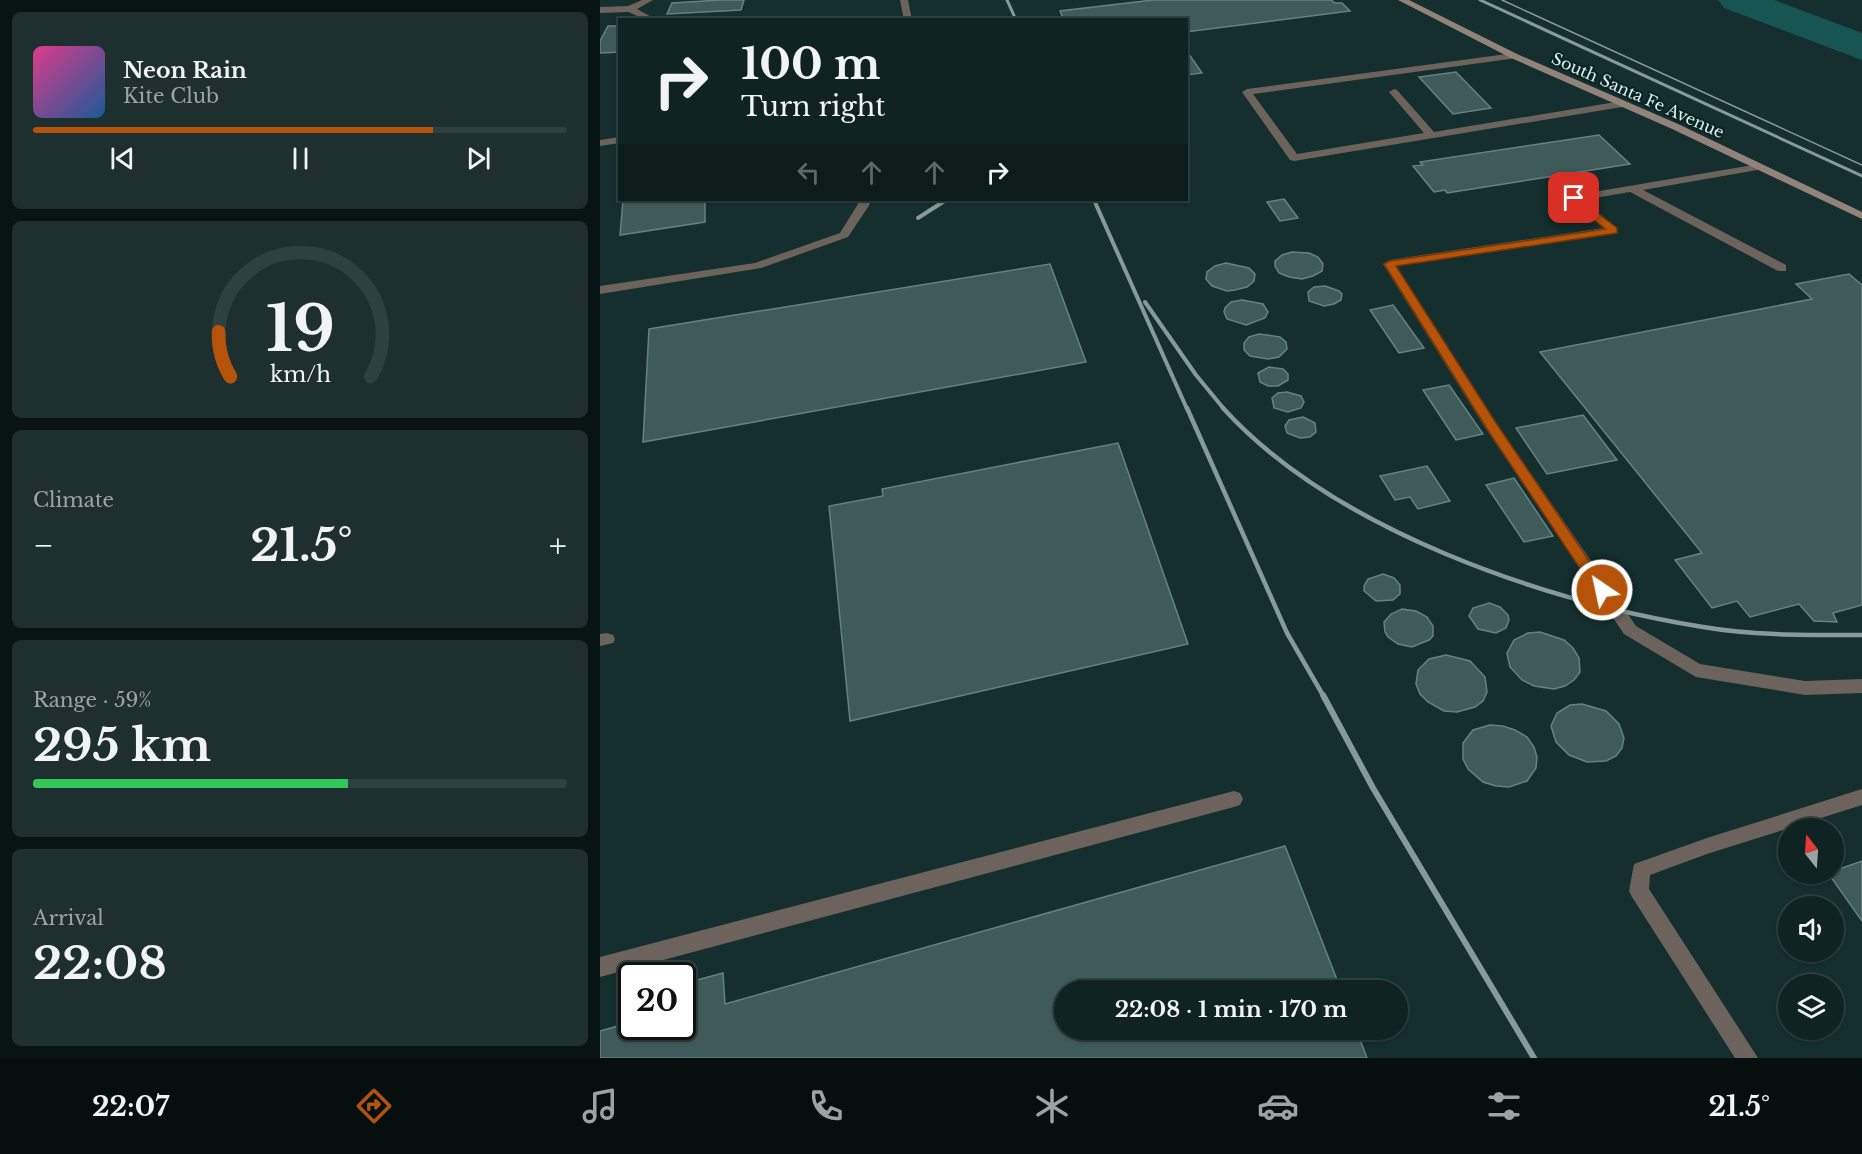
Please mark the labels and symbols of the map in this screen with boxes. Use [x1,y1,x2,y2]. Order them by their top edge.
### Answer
street label: South Santa Fe Avenue [1549,48,1727,142]
pin [1548,172,1599,223]
position arrow [1570,558,1634,622]
north arrow [1778,818,1844,884]
speed limit sign: 20 [618,962,696,1040]

